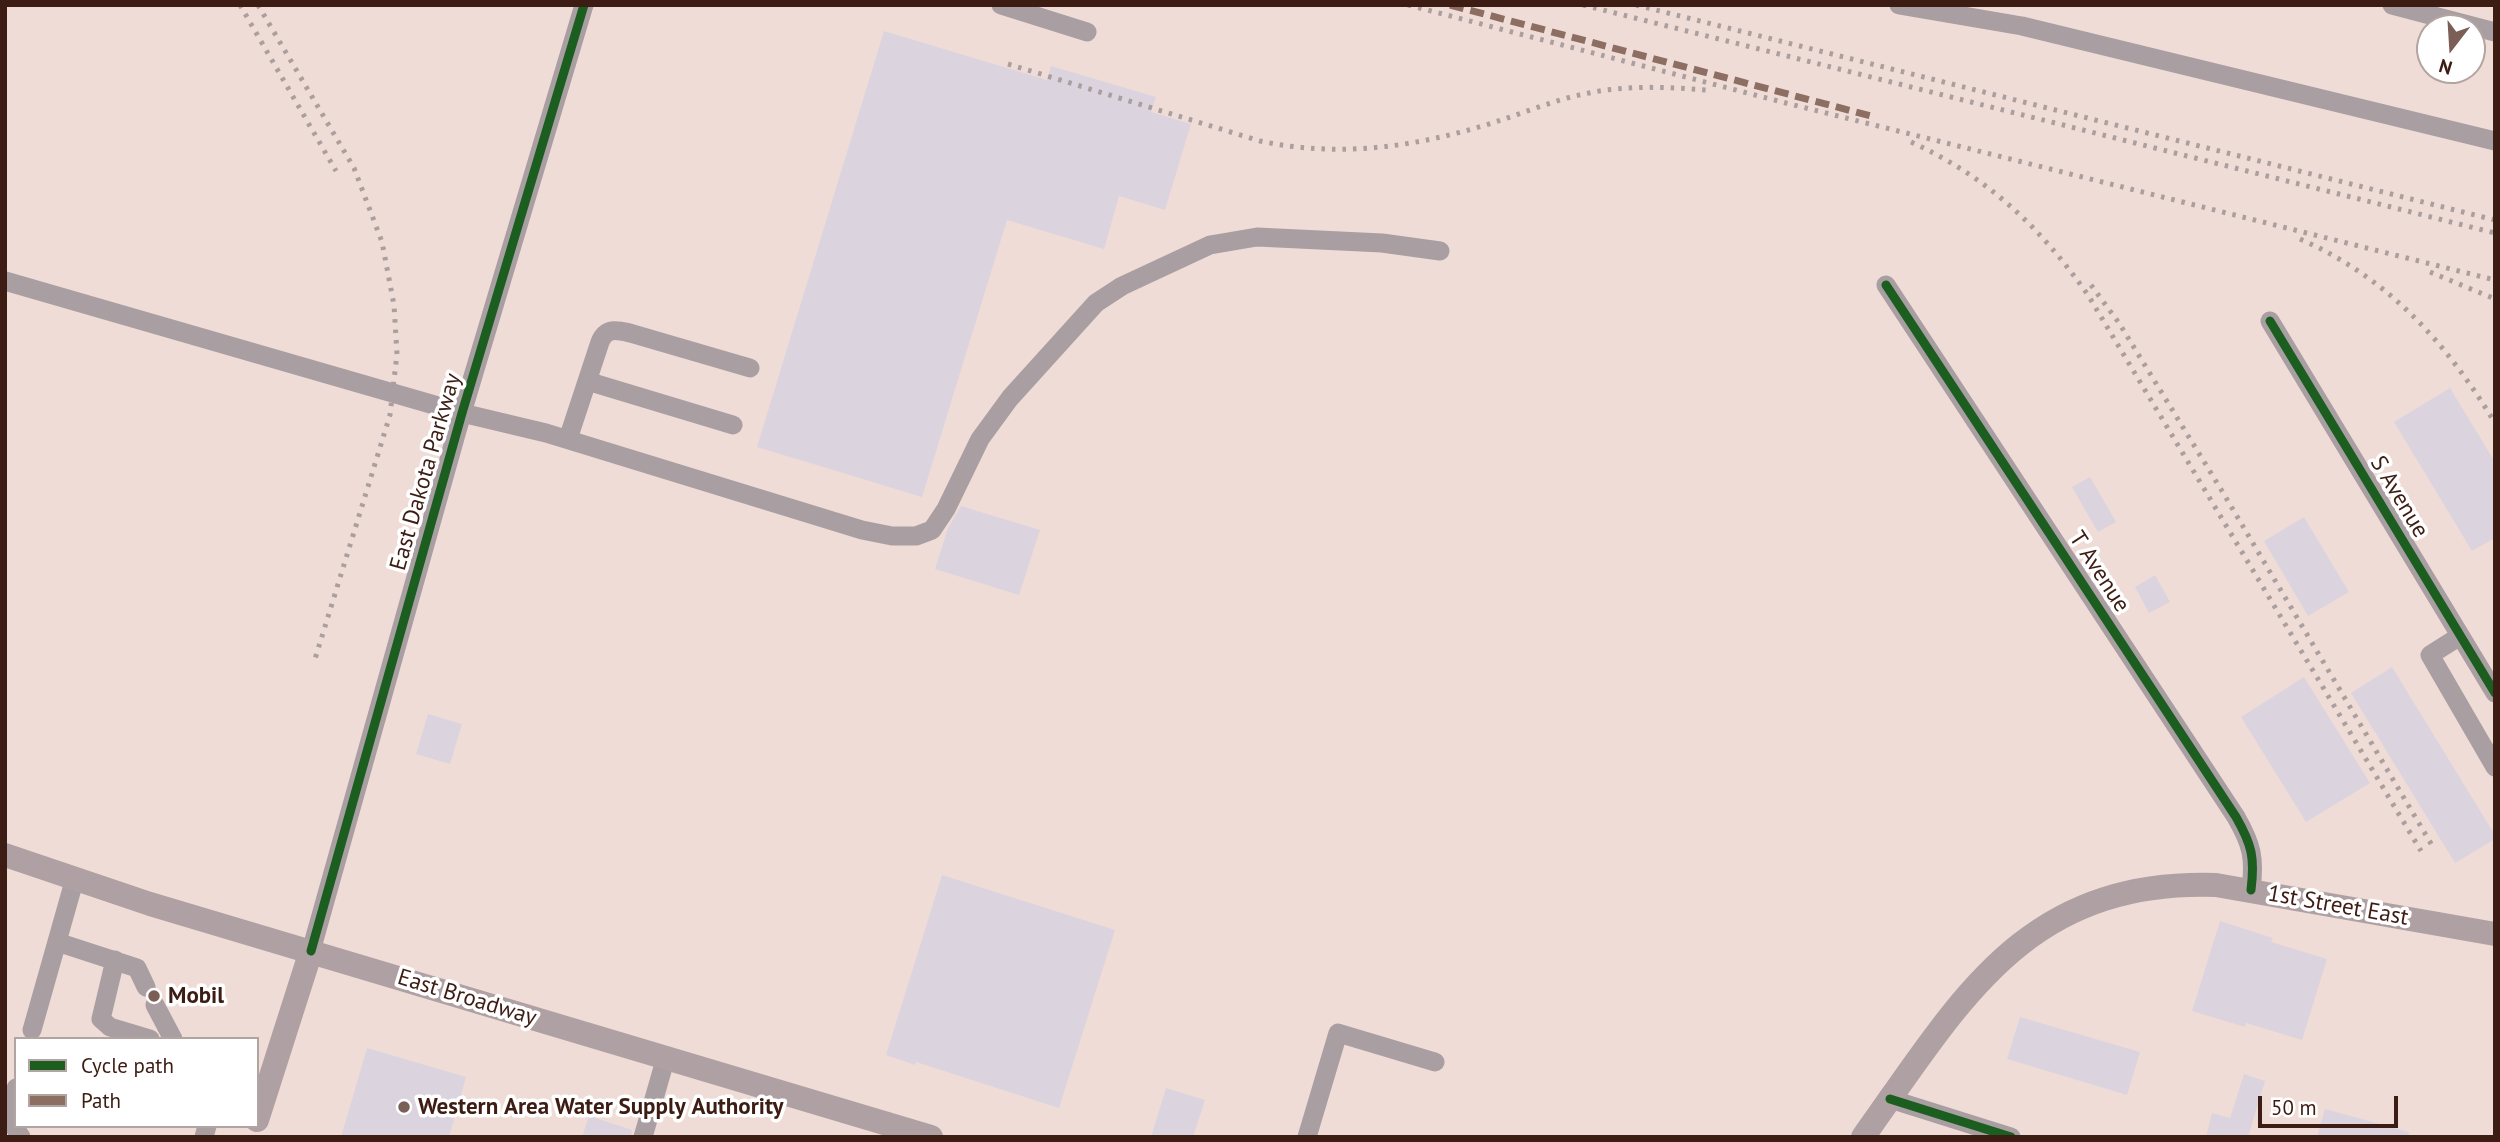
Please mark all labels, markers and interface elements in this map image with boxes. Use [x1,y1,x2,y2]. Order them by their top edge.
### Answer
north arrow [2416,14,2486,84]
text: N [2436,54,2455,80]
street label: East Dakota Parkway [385,370,467,574]
street label: S Avenue [2364,451,2434,543]
street label: T Avenue [2063,526,2135,618]
street label: 1st Street East [2266,880,2410,932]
street label: East Broadway [394,964,540,1032]
place label: Mobil [168,982,224,1010]
marker: Mobil [146,988,162,1004]
legend [14,1037,259,1128]
text: Cycle path [81,1052,174,1079]
scale bar [2262,1082,2402,1126]
text: Path [81,1087,121,1114]
place label: Western Area Water Supply Authority [418,1093,783,1121]
text: 50 m [2271,1094,2317,1121]
marker: Western Area Water Supply Authority [396,1099,412,1115]

